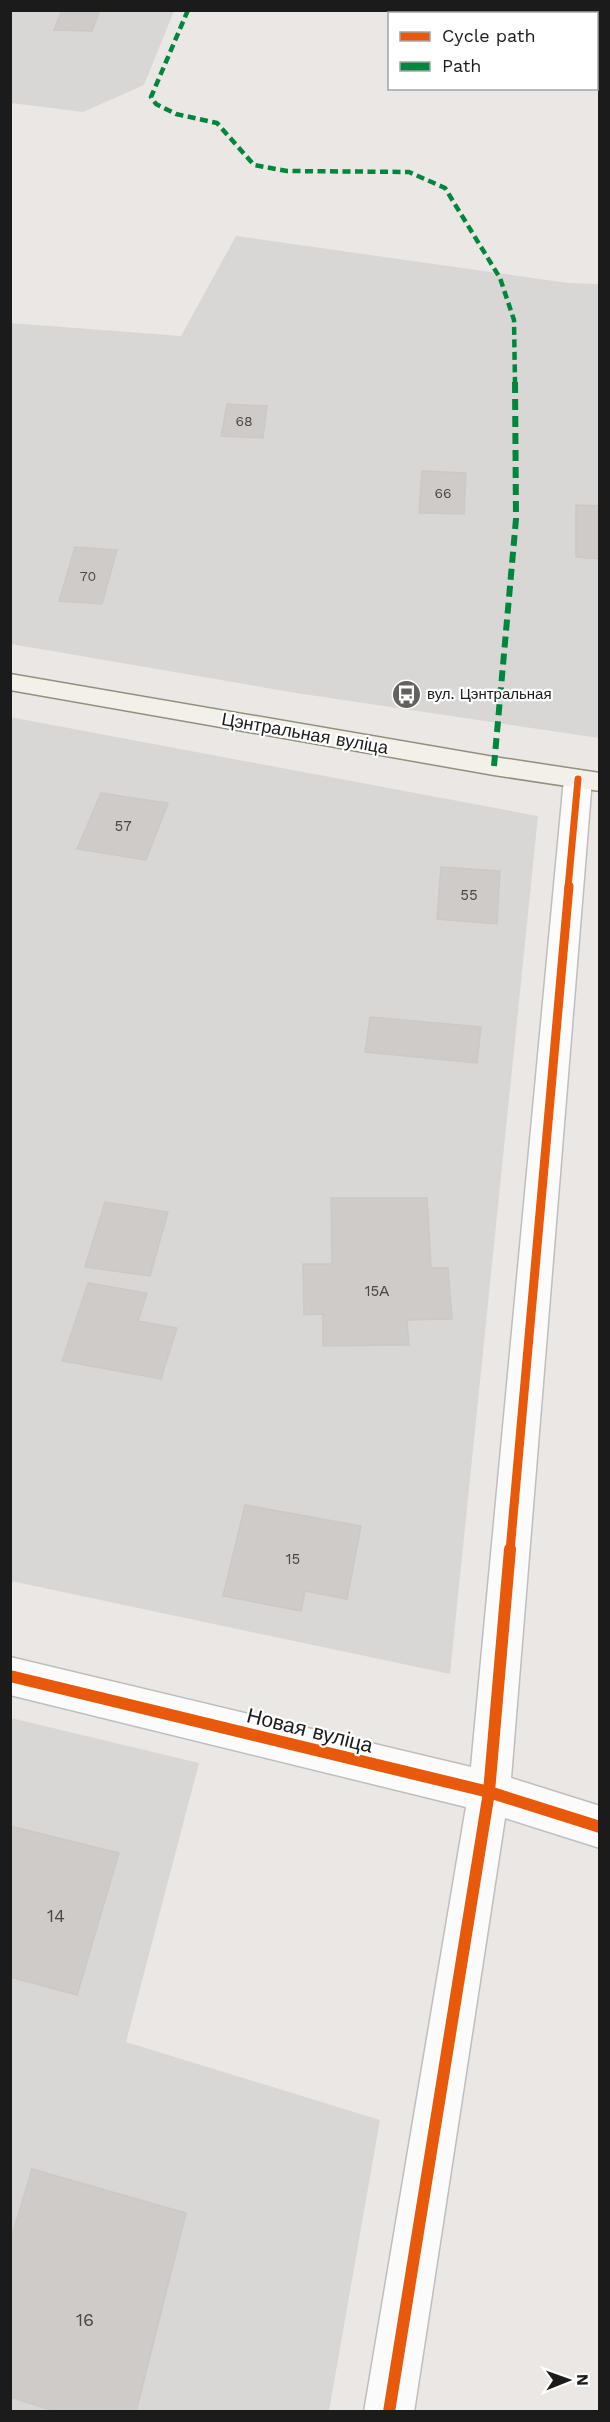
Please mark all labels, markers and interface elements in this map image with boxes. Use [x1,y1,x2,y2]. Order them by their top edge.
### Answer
legend [388,12,598,90]
text: Cycle path [442,25,536,46]
text: Path [442,55,482,76]
house number: 68 [235,413,253,429]
house number: 66 [434,485,452,501]
house number: 70 [80,568,96,584]
bus stop icon: вул. Цэнтральная [390,678,422,710]
place label: вул. Цэнтральная [427,685,552,703]
street label: Цэнтральная вуліца [220,708,391,758]
house number: 57 [114,817,132,835]
house number: 55 [460,886,478,904]
house number: 15А [365,1282,389,1300]
house number: 15 [286,1550,300,1568]
street label: Новая вуліца [244,1702,376,1758]
house number: 14 [47,1905,65,1926]
house number: 16 [76,2309,94,2330]
north arrow [538,2350,598,2410]
text: N [573,2374,592,2386]

